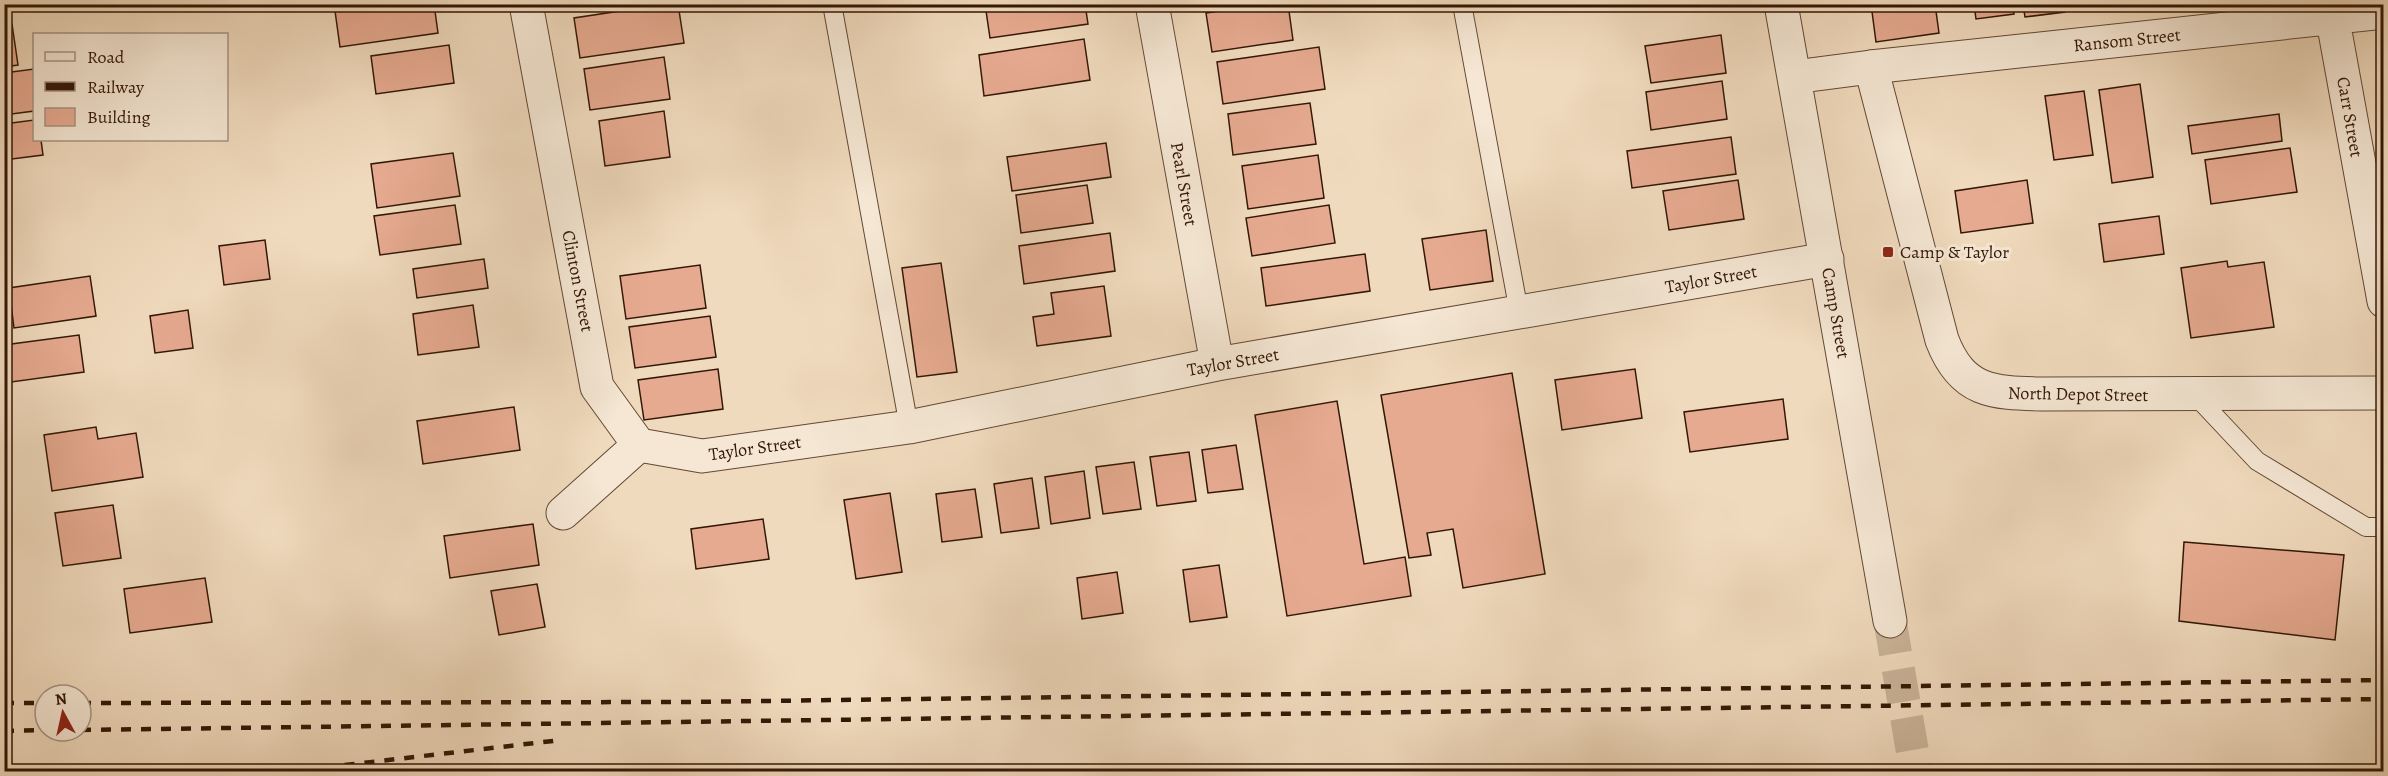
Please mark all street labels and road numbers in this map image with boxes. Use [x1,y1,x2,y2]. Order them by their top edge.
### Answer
street label: Ransom Street [2072,22,2182,58]
street label: Carr Street [2331,75,2369,159]
street label: Pearl Street [1165,140,1203,228]
street label: Clinton Street [556,228,600,334]
street label: Taylor Street [1663,259,1759,299]
street label: Camp Street [1816,266,1856,360]
street label: Taylor Street [1185,342,1281,382]
street label: North Depot Street [2008,381,2149,407]
street label: Taylor Street [707,430,803,466]

